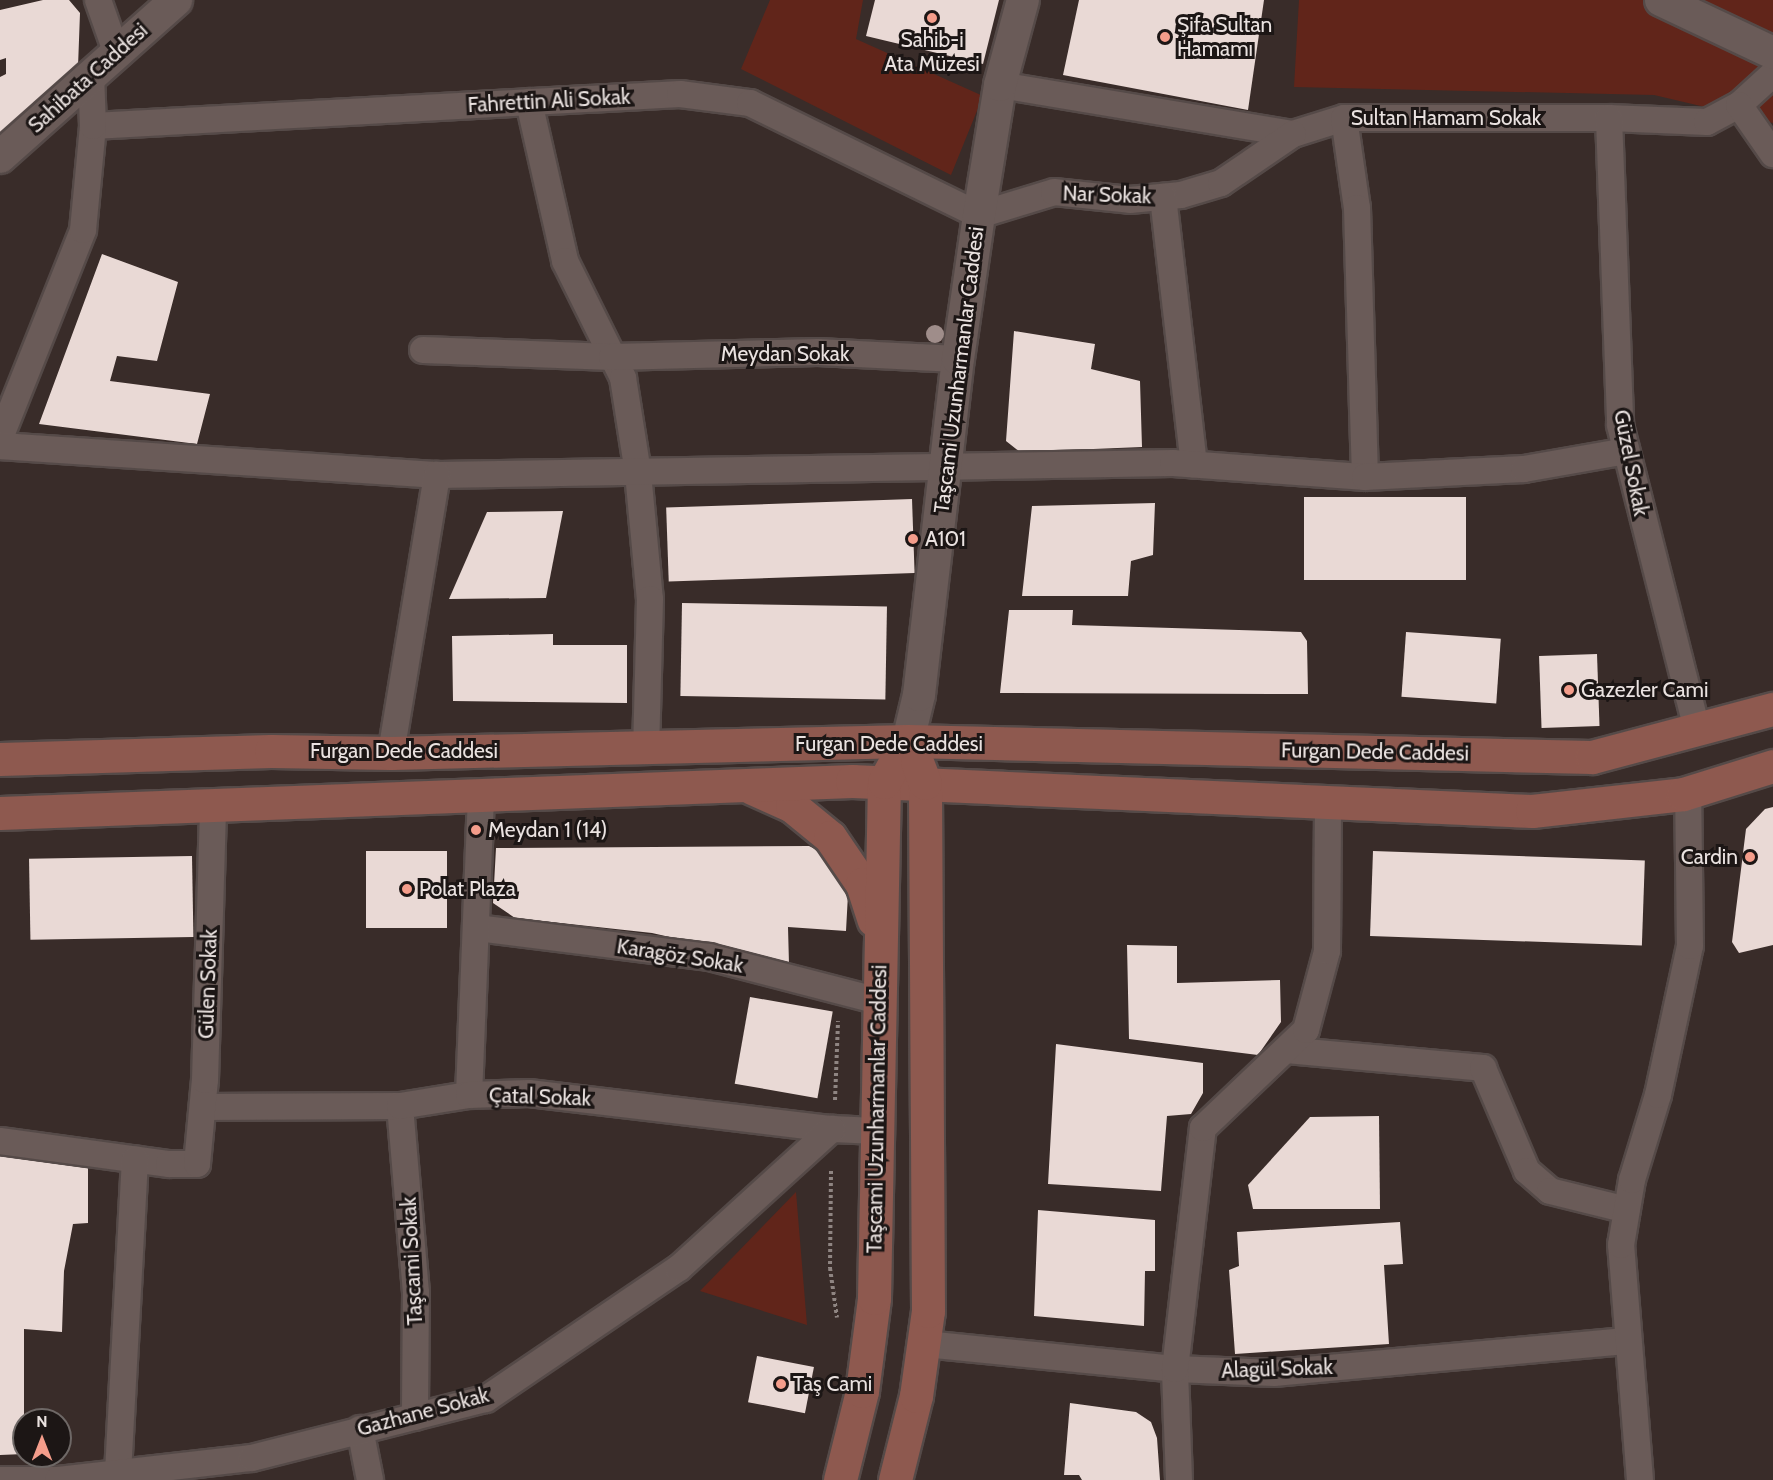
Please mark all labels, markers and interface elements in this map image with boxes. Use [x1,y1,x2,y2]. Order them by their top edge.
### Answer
marker: Sahib-i Ata Müzesi [925,11,939,25]
place label: Şifa Sultan Hamamı [1177,12,1272,62]
street label: Sahibata Caddesi [23,18,153,138]
place label: Sahib-i Ata Müzesi [884,27,980,77]
marker: Şifa Sultan Hamamı [1158,30,1172,44]
street label: Fahrettin Ali Sokak [467,84,631,118]
street label: Sultan Hamam Sokak [1351,105,1541,131]
street label: Nar Sokak [1062,181,1152,209]
street label: Taşcami Uzunharmanlar Caddesi [929,225,989,515]
street label: Meydan Sokak [721,341,849,367]
street label: Güzel Sokak [1608,408,1654,518]
place label: A101 [925,526,966,552]
marker: A101 [906,532,920,546]
place label: Gazezler Cami [1581,677,1708,703]
marker: Gazezler Cami [1562,683,1576,697]
street label: Furgan Dede Caddesi [795,731,983,757]
street label: Furgan Dede Caddesi [310,738,498,764]
street label: Furgan Dede Caddesi [1281,738,1469,766]
place label: Meydan 1 (14) [488,817,607,843]
marker: Meydan 1 (14) [469,823,483,837]
place label: Cardin [1681,844,1738,870]
marker: Cardin [1743,850,1757,864]
place label: Polat Plaza [419,876,516,902]
marker: Polat Plaza [400,882,414,896]
street label: Gülen Sokak [193,929,223,1039]
street label: Karagöz Sokak [615,934,745,978]
street label: Taşcami Uzunharmanlar Caddesi [862,965,892,1253]
street label: Çatal Sokak [488,1083,592,1111]
street label: Taşcami Sokak [396,1196,428,1326]
street label: Alagül Sokak [1221,1354,1333,1384]
place label: Taş Cami [793,1371,872,1397]
marker: Taş Cami [774,1377,788,1391]
street label: Gazhane Sokak [354,1382,492,1442]
north arrow [12,1408,72,1468]
text: N [36,1412,48,1431]

